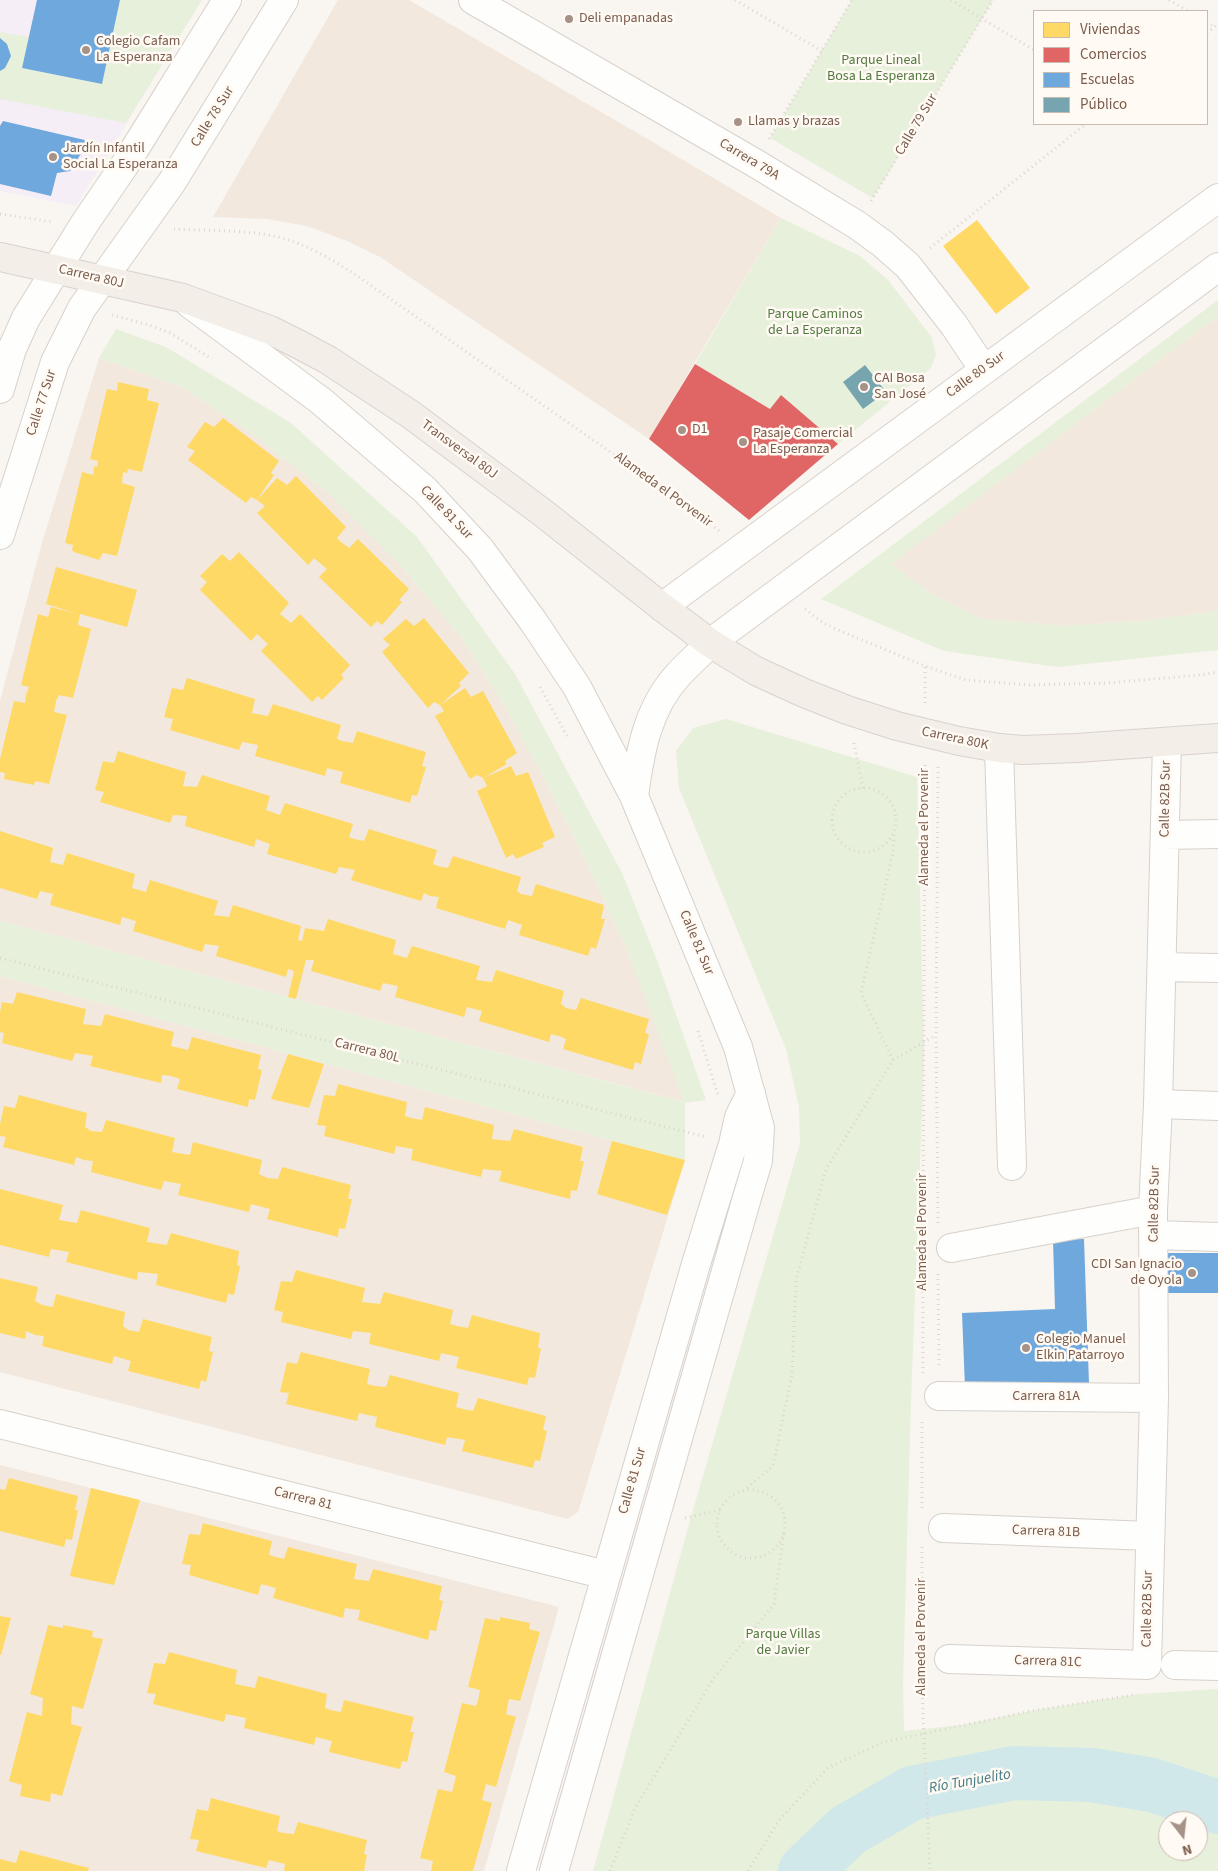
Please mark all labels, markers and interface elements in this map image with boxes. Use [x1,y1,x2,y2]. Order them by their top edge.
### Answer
legend [1033,10,1208,125]
place label: Deli empanadas [579,11,673,27]
marker: Deli empanadas [563,13,575,25]
text: Viviendas [1080,19,1140,40]
place label: Colegio Cafam La Esperanza [96,34,180,66]
marker: Colegio Cafam La Esperanza [80,44,92,56]
text: Comercios [1080,44,1147,65]
park label: Parque Lineal Bosa La Esperanza [827,53,935,85]
text: Escuelas [1080,69,1134,90]
street label: Calle 78 Sur [188,83,238,151]
street label: Calle 79 Sur [892,91,942,159]
text: Público [1080,94,1127,115]
place label: Llamas y brazas [748,114,840,130]
marker: Llamas y brazas [732,116,744,128]
street label: Carrera 79A [716,135,782,185]
place label: Jardín Infantil Social La Esperanza [63,141,178,174]
marker: Jardín Infantil Social La Esperanza [47,151,59,163]
street label: Carrera 80J [57,261,125,293]
park label: Parque Caminos de La Esperanza [767,307,863,340]
street label: Calle 80 Sur [943,348,1009,402]
street label: Calle 77 Sur [23,368,61,438]
place label: CAI Bosa San José [874,371,926,404]
marker: CAI Bosa San José [858,381,870,393]
street label: Transversal 80J [418,417,500,483]
place label: D1 [692,422,708,438]
marker: D1 [676,424,688,436]
place label: Pasaje Comercial La Esperanza [753,426,853,458]
marker: Pasaje Comercial La Esperanza [737,436,749,448]
street label: Alameda el Porvenir [611,449,715,531]
street label: Calle 81 Sur [416,482,476,544]
street label: Carrera 80K [920,724,990,754]
street label: Calle 82B Sur [1157,760,1175,838]
street label: Alameda el Porvenir [917,768,933,886]
street label: Calle 81 Sur [675,908,717,978]
street label: Carrera 80L [333,1035,401,1067]
street label: Calle 82B Sur [1146,1165,1164,1243]
street label: Alameda el Porvenir [915,1173,931,1291]
place label: CDI San Ignacio de Oyola [1091,1257,1182,1290]
marker: CDI San Ignacio de Oyola [1186,1267,1198,1279]
place label: Colegio Manuel Elkin Patarroyo [1036,1332,1126,1364]
marker: Colegio Manuel Elkin Patarroyo [1020,1342,1032,1354]
street label: Carrera 81A [1012,1389,1080,1405]
street label: Calle 81 Sur [615,1446,651,1516]
street label: Carrera 81 [272,1484,334,1514]
street label: Carrera 81B [1012,1522,1080,1542]
street label: Calle 82B Sur [1139,1570,1157,1648]
street label: Alameda el Porvenir [914,1578,930,1696]
park label: Parque Villas de Javier [746,1627,820,1660]
street label: Carrera 81C [1014,1652,1082,1672]
water label: Río Tunjuelito [928,1766,1012,1798]
north arrow [1158,1811,1208,1861]
text: N [1180,1839,1194,1860]

